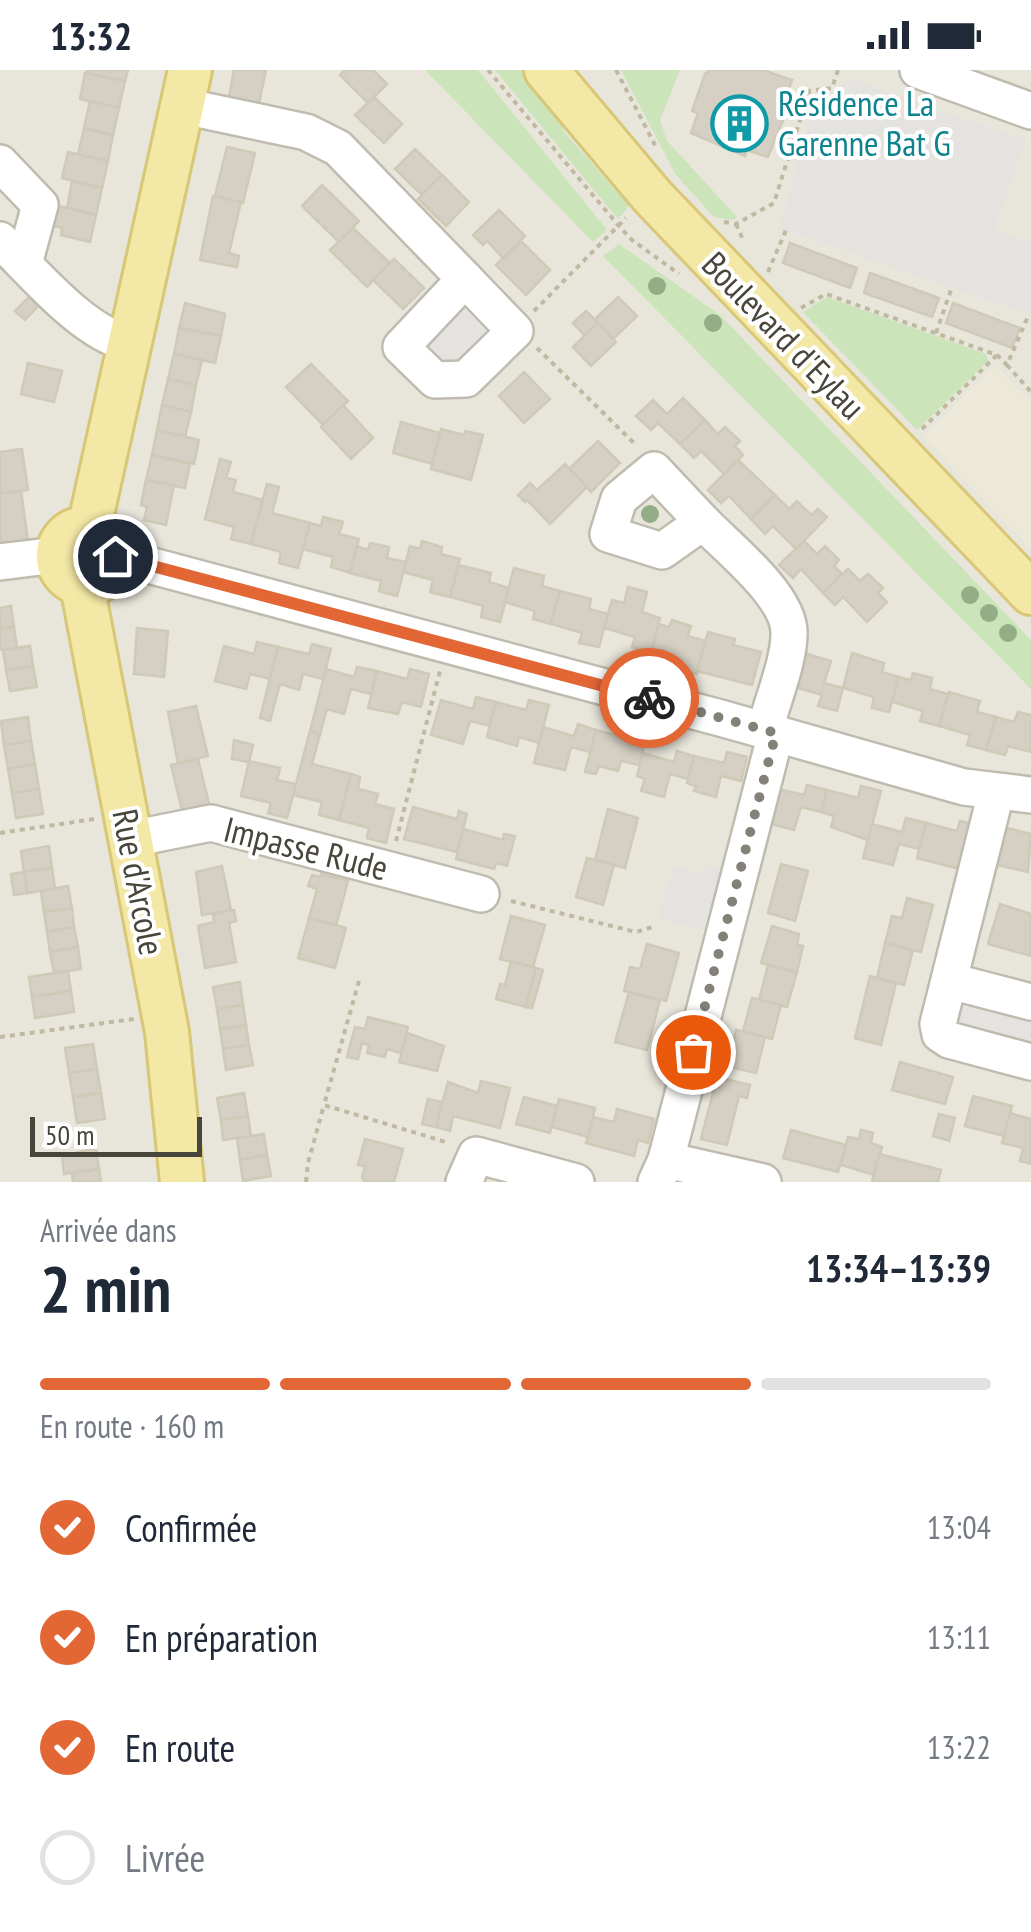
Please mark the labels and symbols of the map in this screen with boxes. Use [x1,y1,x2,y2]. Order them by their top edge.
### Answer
place label: Résidence La Garenne Bat G [778,80,951,166]
building icon: Résidence La Garenne Bat G [709,93,769,153]
street label: Boulevard d'Eylau [693,241,875,429]
pin [73,514,158,599]
courier [599,648,699,748]
street label: Rue d'Arcole [102,805,176,959]
street label: Impasse Rude [219,805,393,891]
pin [651,1010,736,1095]
scale bar [30,1112,202,1156]

